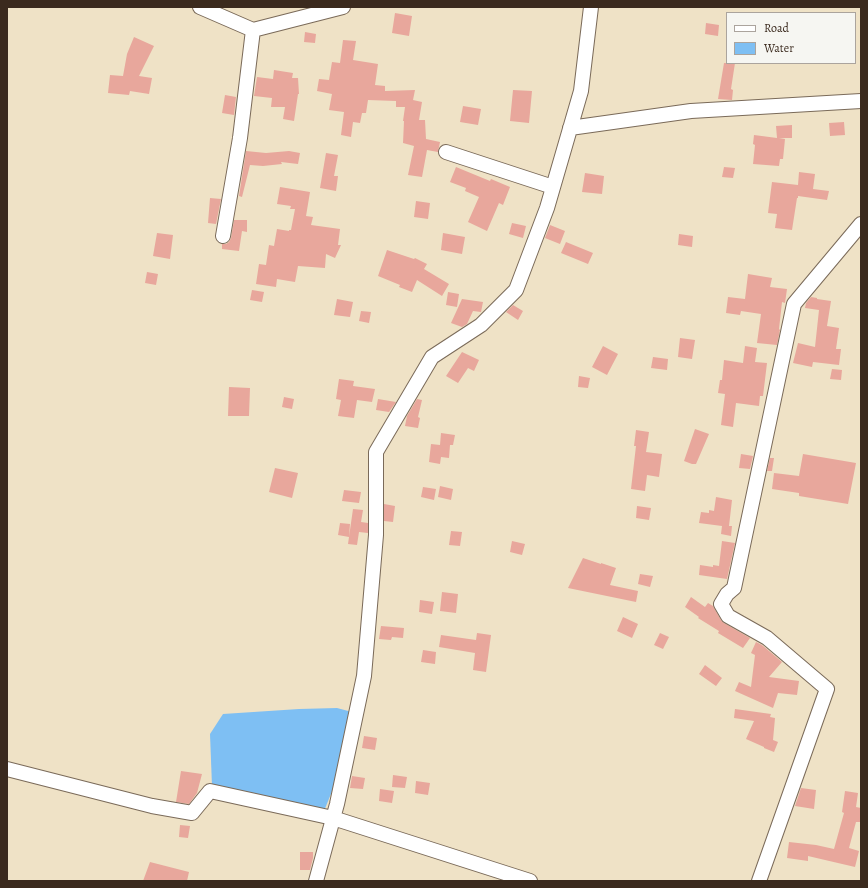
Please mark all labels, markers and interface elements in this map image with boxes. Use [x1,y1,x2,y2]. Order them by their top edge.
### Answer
legend [726,12,856,64]
text: Road [764,20,789,36]
text: Water [764,40,794,56]

